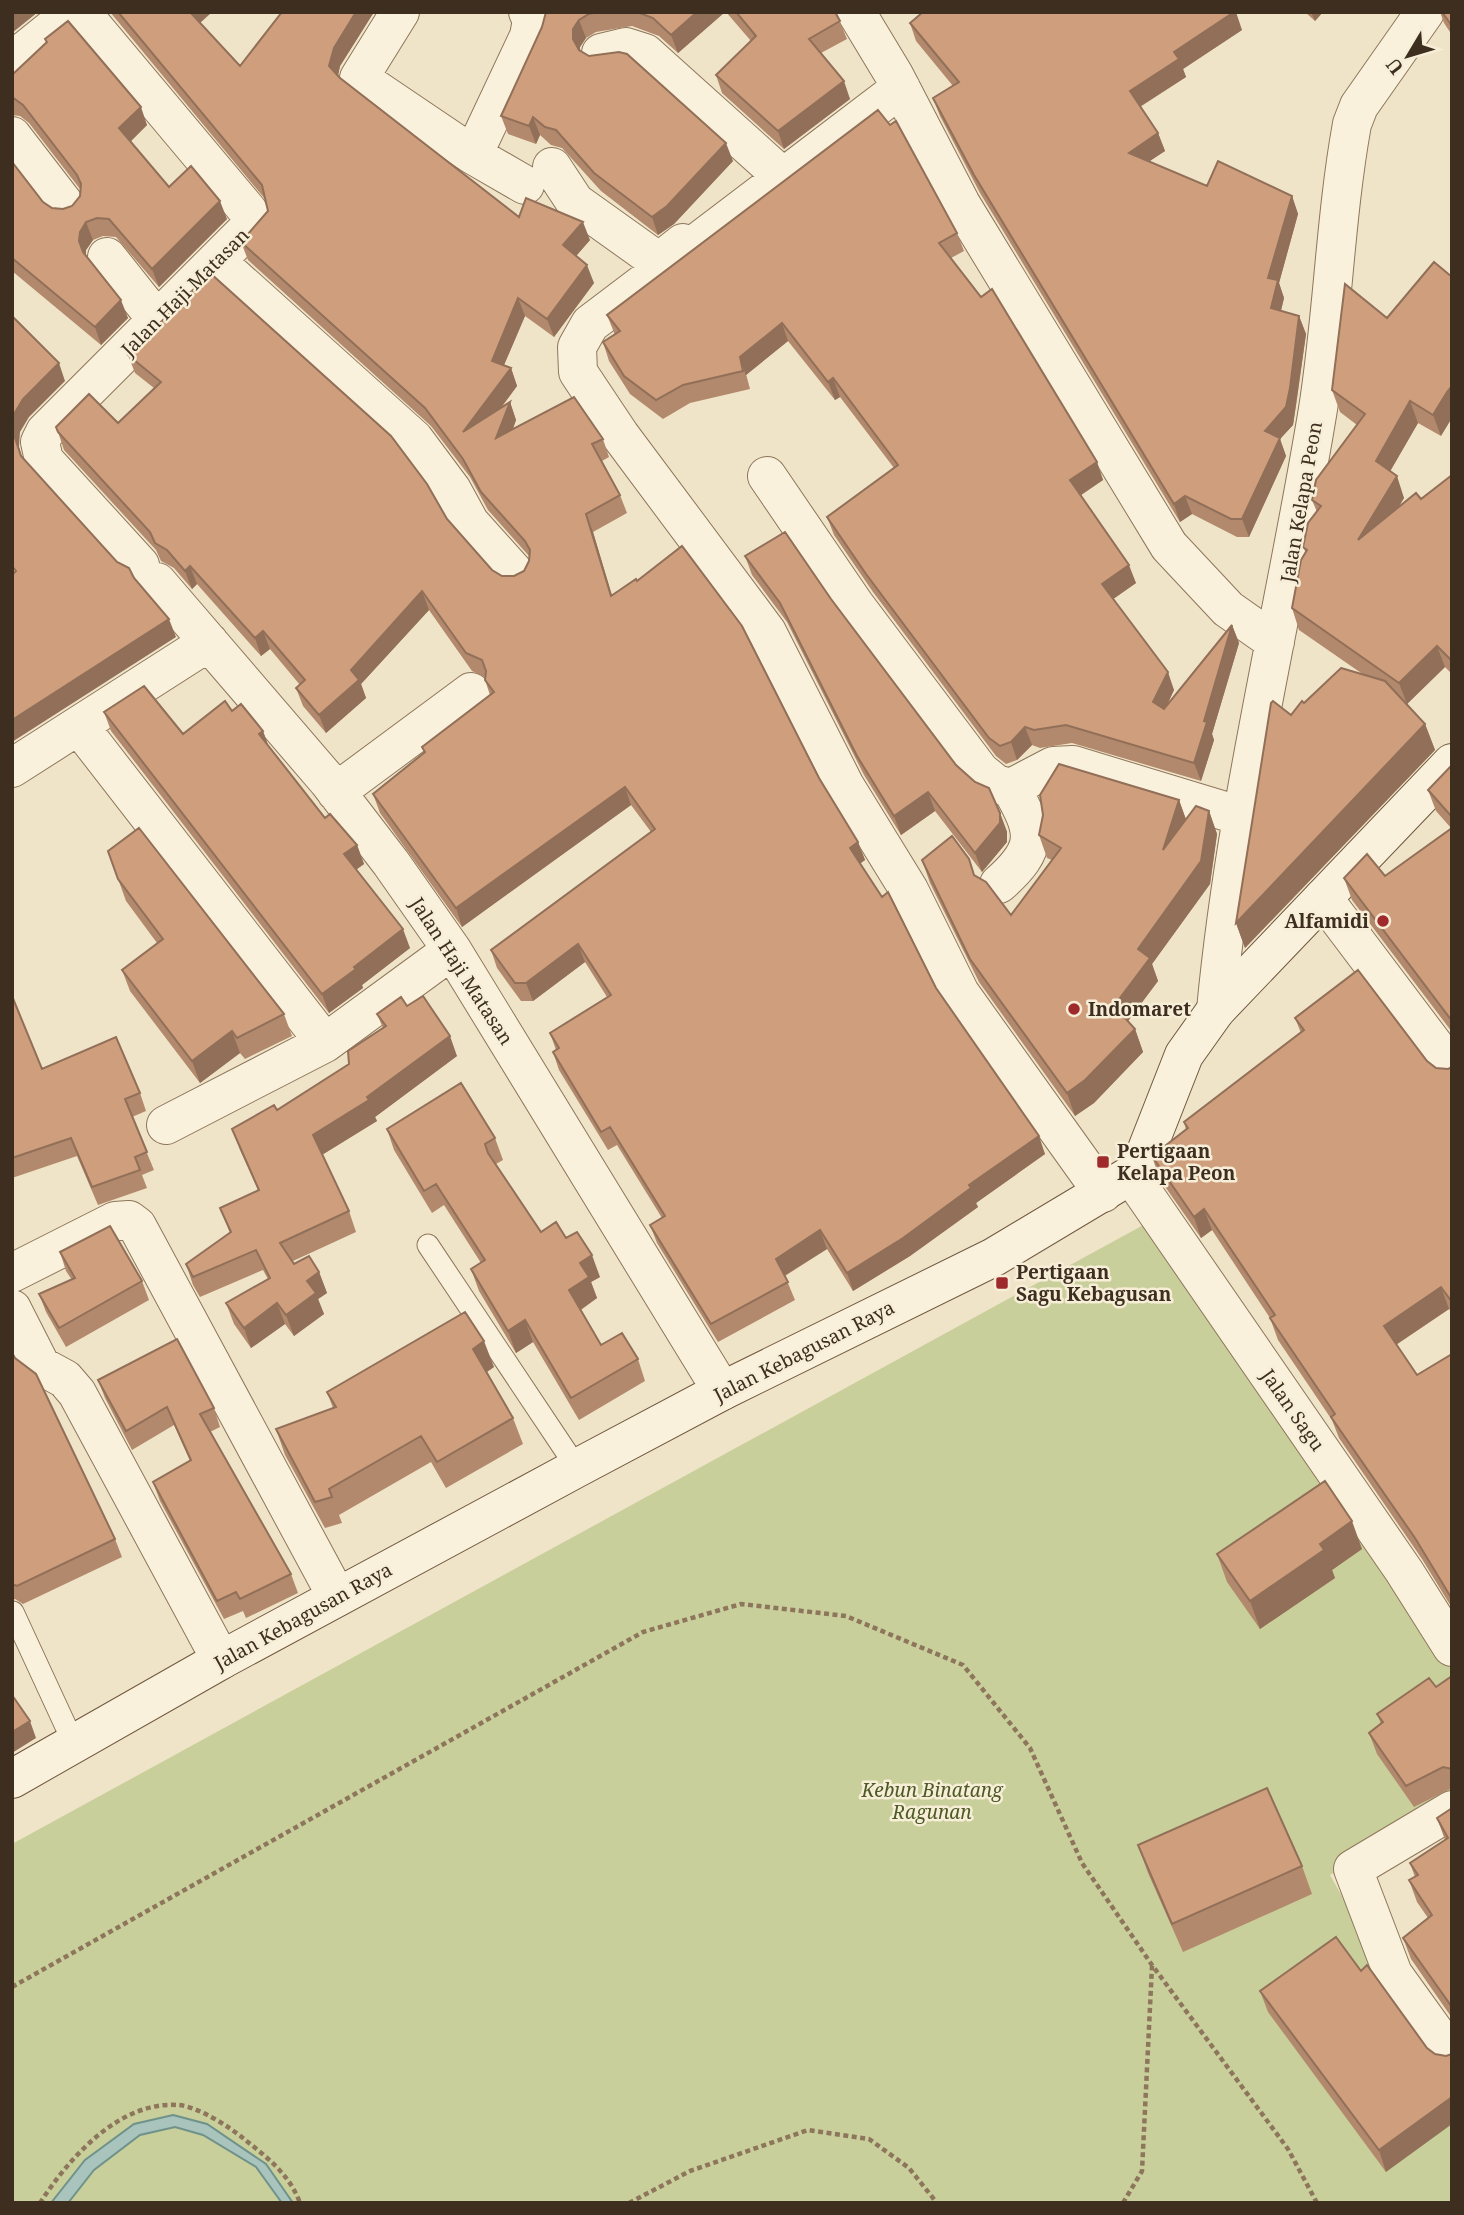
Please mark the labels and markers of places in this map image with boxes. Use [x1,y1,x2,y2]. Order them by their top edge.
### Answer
place label: Alfamidi [1284,908,1369,934]
marker: Alfamidi [1375,913,1391,929]
place label: Indomaret [1088,996,1191,1022]
marker: Indomaret [1066,1001,1082,1017]
place label: Pertigaan Kelapa Peon [1117,1138,1236,1186]
marker: Pertigaan Kelapa Peon [1095,1154,1111,1170]
place label: Pertigaan Sagu Kebagusan [1016,1259,1172,1307]
marker: Pertigaan Sagu Kebagusan [994,1275,1010,1291]

